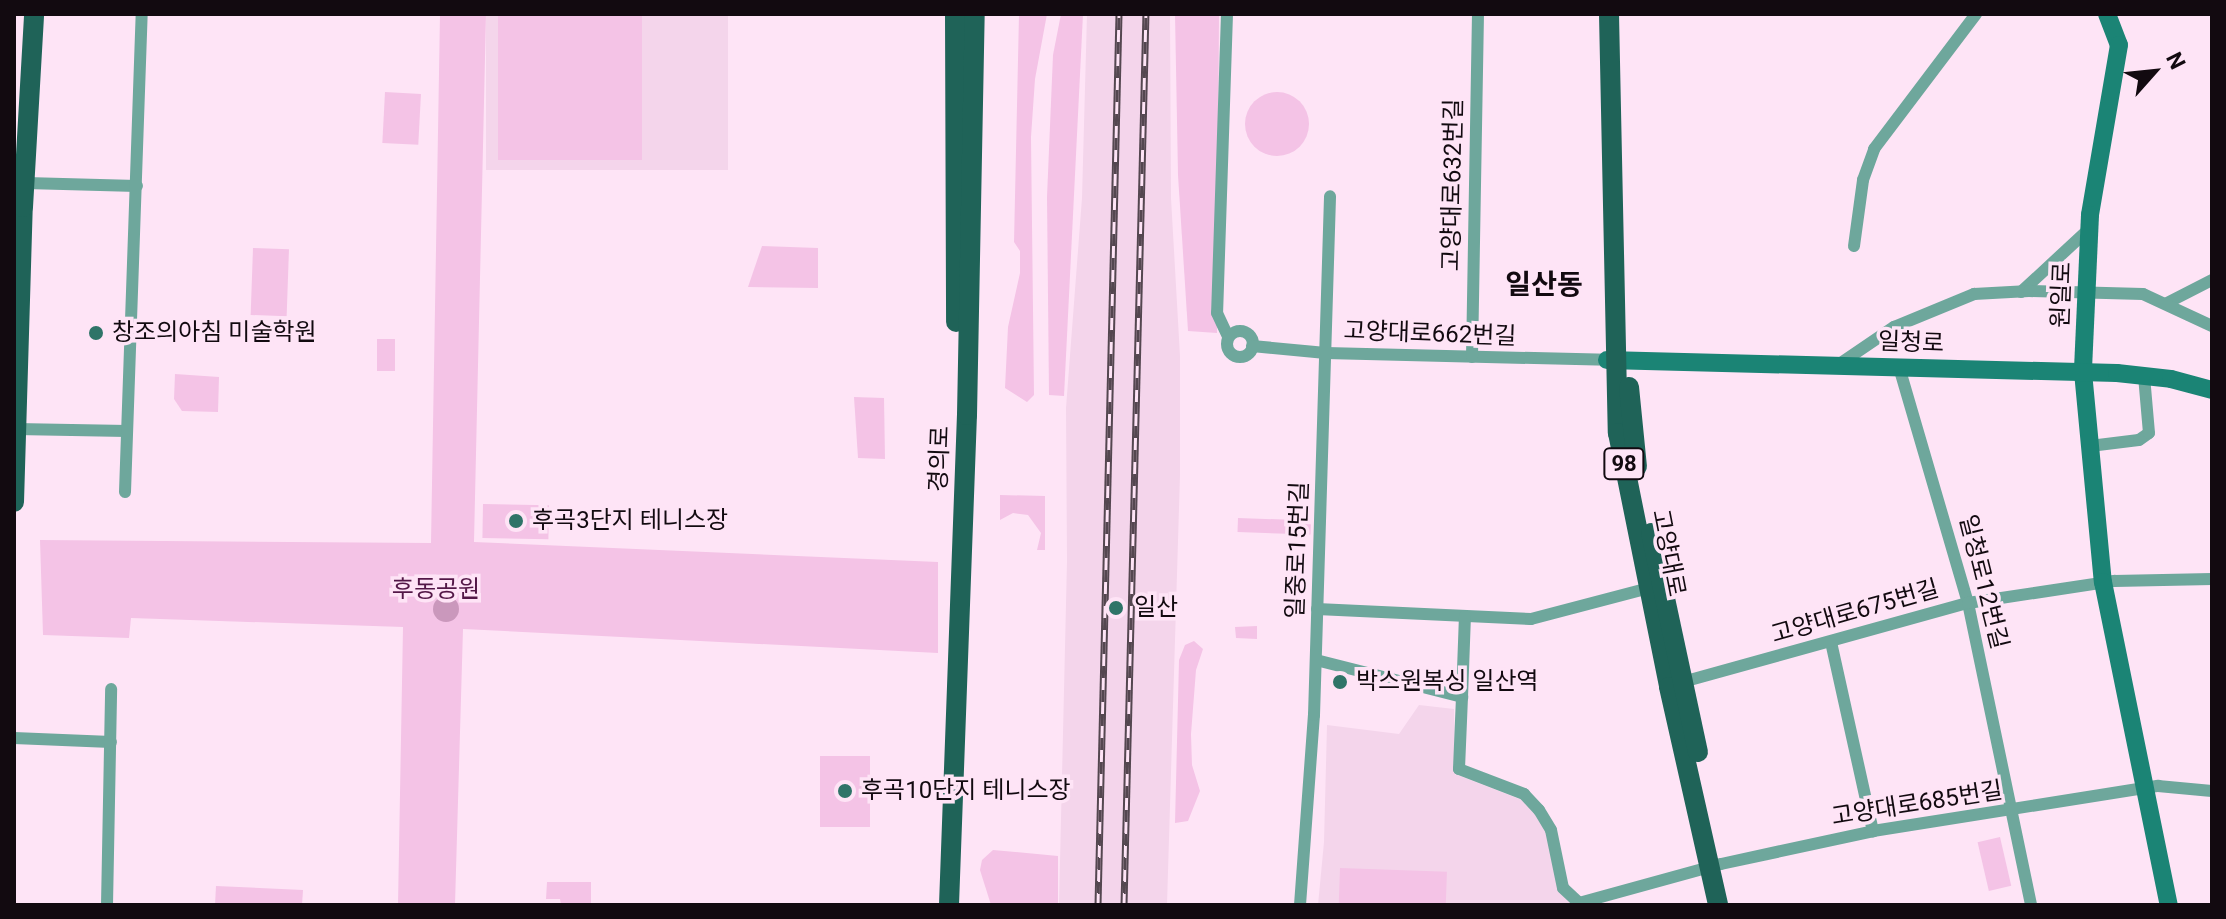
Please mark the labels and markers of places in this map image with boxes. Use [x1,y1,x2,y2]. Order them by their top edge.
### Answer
place label: 창조의아침 미술학원 [112,319,317,347]
marker: 창조의아침 미술학원 [87,324,105,342]
place label: 후곡3단지 테니스장 [532,507,728,535]
marker: 후곡3단지 테니스장 [507,512,525,530]
place label: 일산 [1134,594,1178,622]
marker: 일산 [1105,597,1127,619]
place label: 박스원복싱 일산역 [1356,668,1539,696]
marker: 박스원복싱 일산역 [1331,673,1349,691]
place label: 후곡10단지 테니스장 [861,777,1071,805]
marker: 후곡10단지 테니스장 [836,782,854,800]

